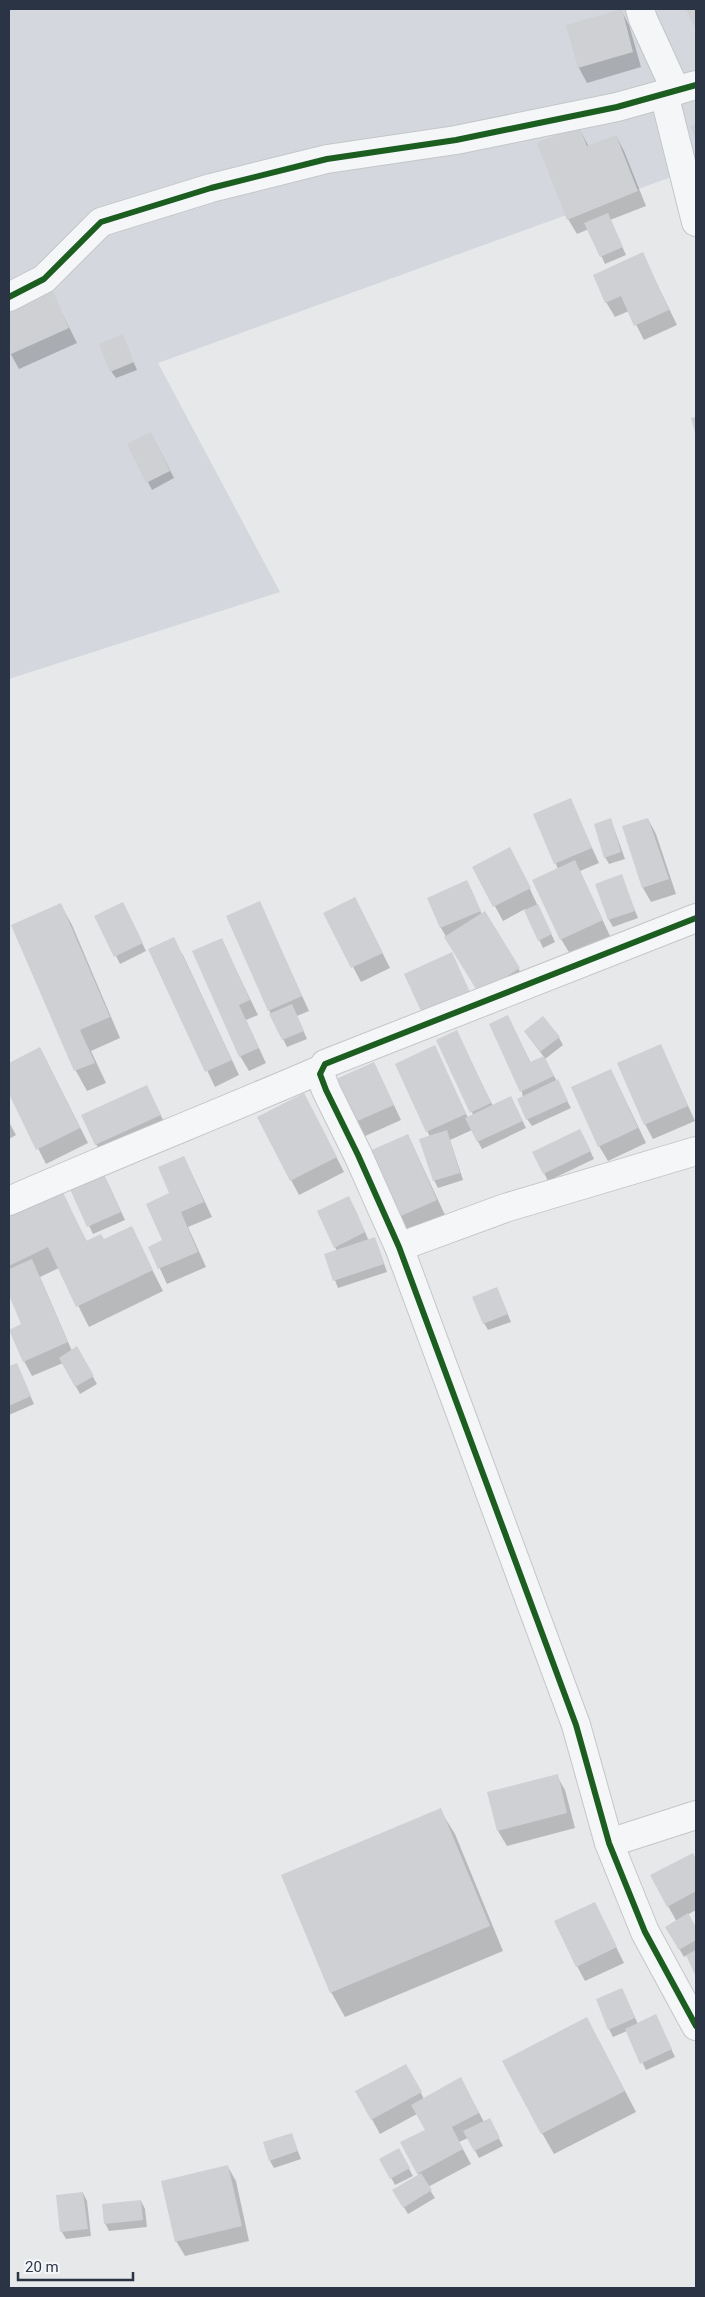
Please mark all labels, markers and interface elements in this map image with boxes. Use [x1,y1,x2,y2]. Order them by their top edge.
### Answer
scale bar [18,2250,132,2282]
text: 20 m [25,2258,59,2276]

